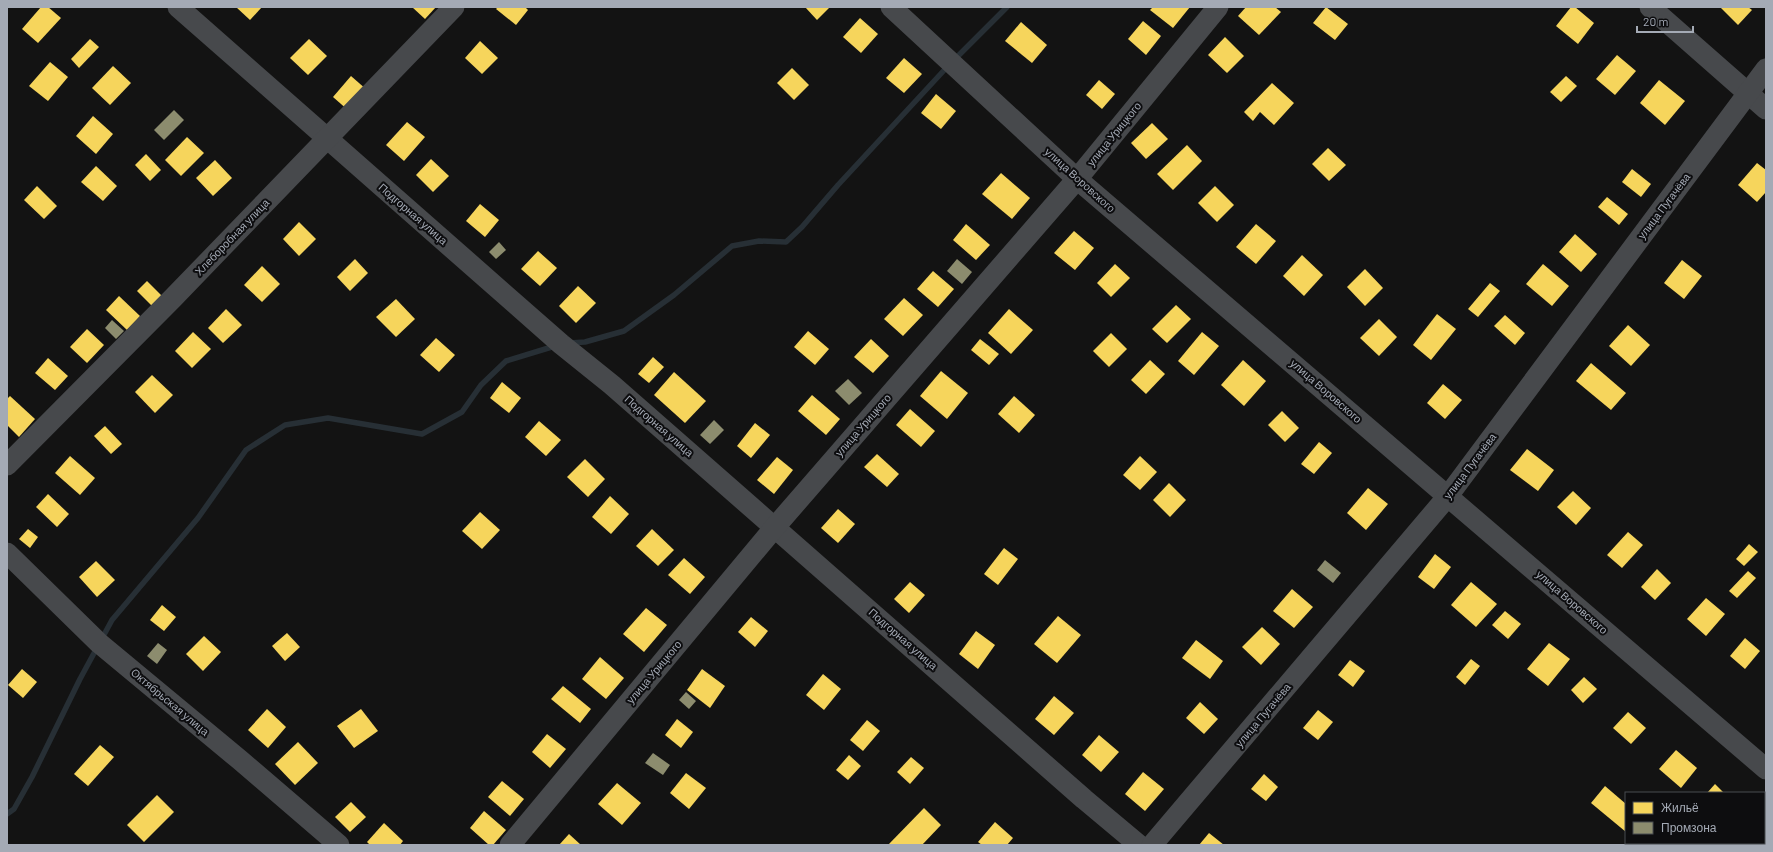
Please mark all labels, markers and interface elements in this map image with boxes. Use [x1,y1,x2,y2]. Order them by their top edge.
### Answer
scale bar [1637,8,1693,34]
text: 20 m [1643,14,1669,28]
street label: улица Урицкого [1084,99,1143,168]
street label: улица Воровского [1042,145,1118,215]
street label: улица Пугачёва [1635,169,1693,241]
street label: Подгорная улица [376,180,451,248]
street label: Хлеборобная улица [192,195,272,278]
street label: улица Воровского [1288,356,1365,425]
street label: улица Урицкого [832,391,893,459]
street label: Подгорная улица [622,392,697,460]
street label: улица Пугачёва [1441,429,1499,501]
street label: улица Воровского [1534,567,1611,636]
street label: Подгорная улица [866,605,941,673]
street label: улица Урицкого [623,637,684,706]
street label: Октябрьская улица [129,665,213,739]
street label: улица Пугачёва [1232,680,1294,749]
legend [1625,792,1765,844]
text: Жильё [1661,800,1699,814]
text: Промзона [1661,820,1717,835]

